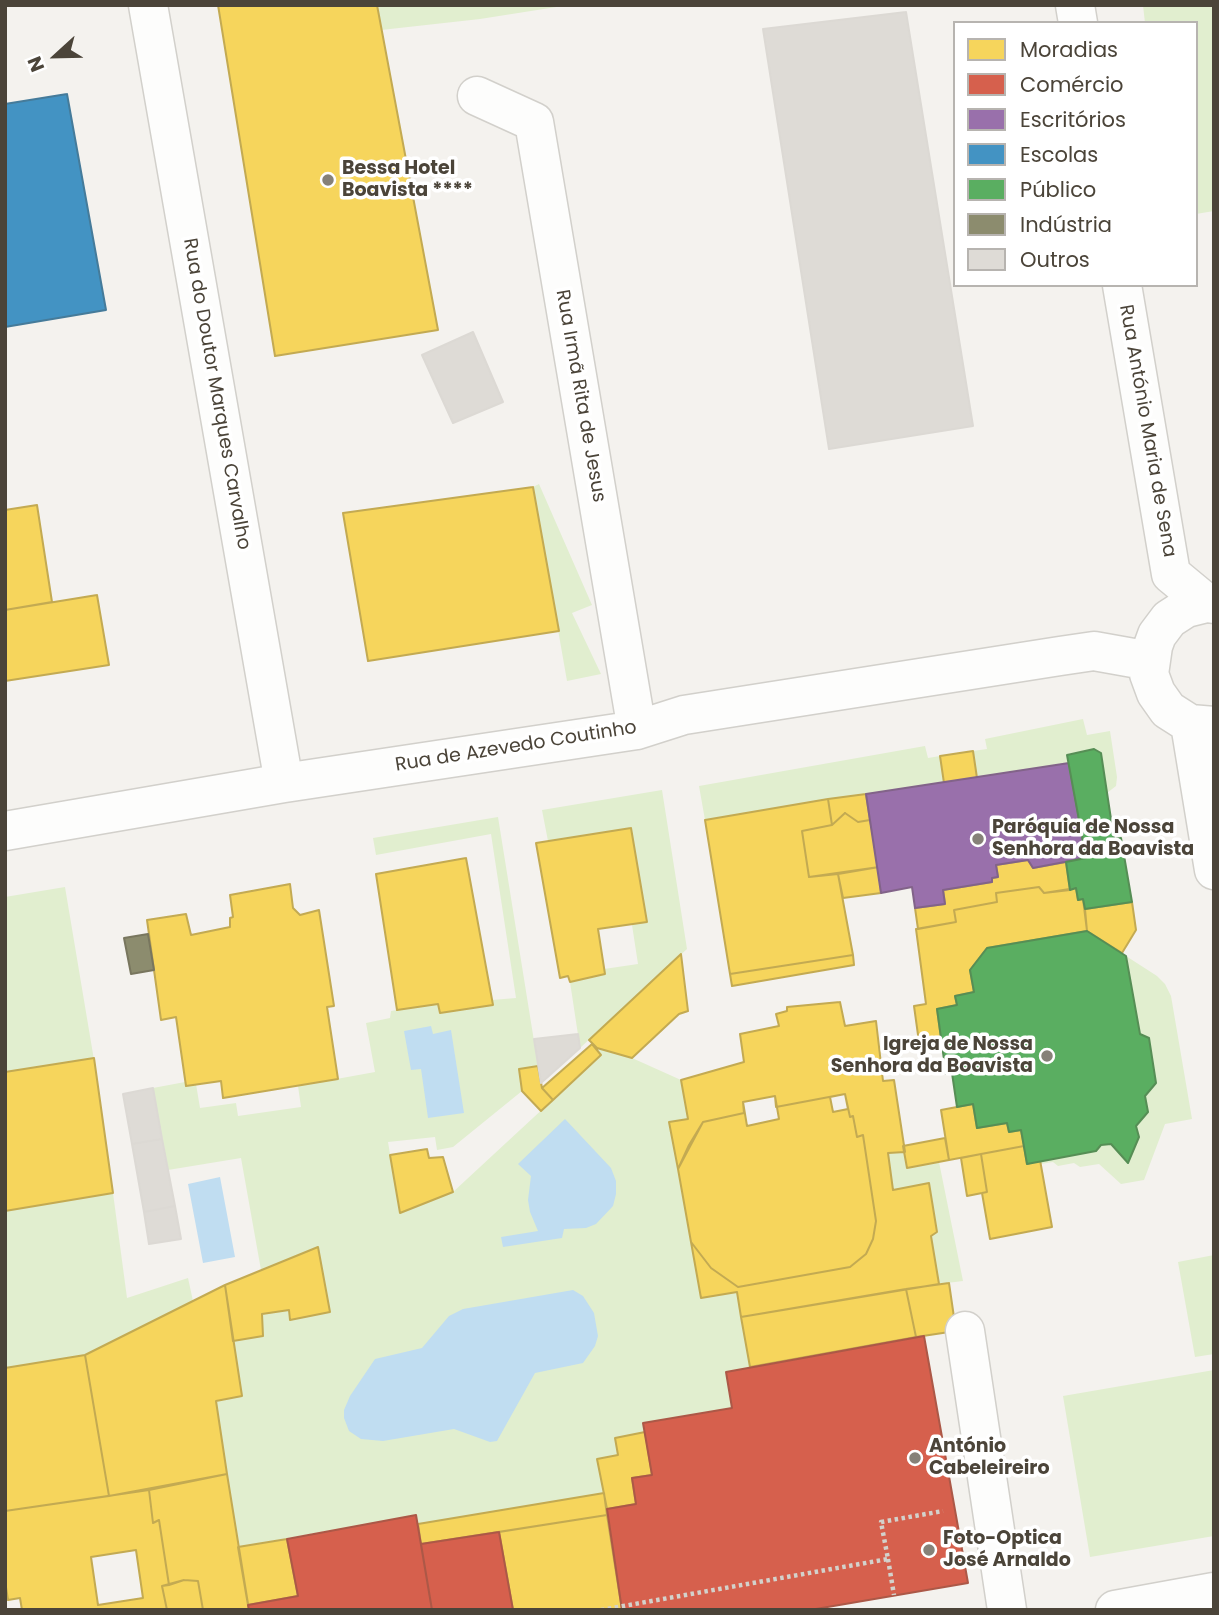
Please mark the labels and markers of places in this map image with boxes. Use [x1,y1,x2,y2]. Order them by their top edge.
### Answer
place label: Bessa Hotel Boavista **** [342,158,473,202]
marker: Bessa Hotel Boavista **** [320,172,336,188]
place label: Paróquia de Nossa Senhora da Boavista [992,817,1194,861]
marker: Paróquia de Nossa Senhora da Boavista [970,831,986,847]
place label: Igreja de Nossa Senhora da Boavista [831,1034,1033,1078]
marker: Igreja de Nossa Senhora da Boavista [1039,1048,1055,1064]
place label: António Cabeleireiro [929,1436,1050,1480]
marker: António Cabeleireiro [907,1450,923,1466]
place label: Foto-Optica José Arnaldo [943,1528,1071,1572]
marker: Foto-Optica José Arnaldo [921,1542,937,1558]

